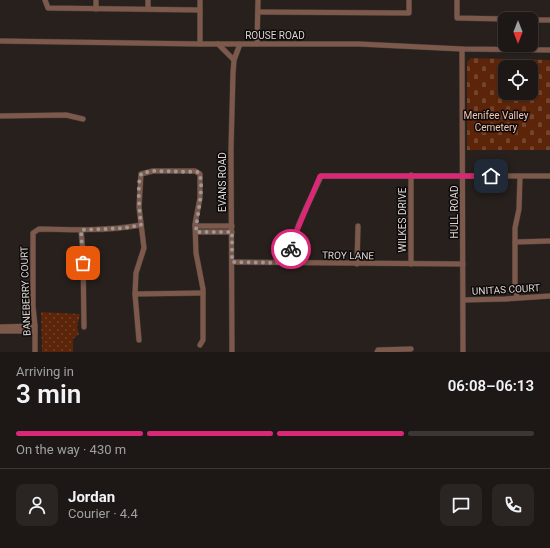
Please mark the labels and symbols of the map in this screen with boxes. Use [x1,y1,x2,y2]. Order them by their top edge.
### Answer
north arrow [498,12,538,52]
street label: ROUSE ROAD [245,30,305,41]
park label: Menifee Valley Cemetery [464,110,529,133]
street label: EVANS ROAD [217,152,228,212]
pin [474,159,508,193]
street label: HULL ROAD [449,186,460,238]
street label: WILKES DRIVE [397,187,408,252]
courier [271,229,311,269]
street label: BANEBERRY COURT [18,246,33,336]
pin [66,246,100,280]
street label: TROY LANE [322,250,374,261]
street label: UNITAS COURT [472,282,540,297]

